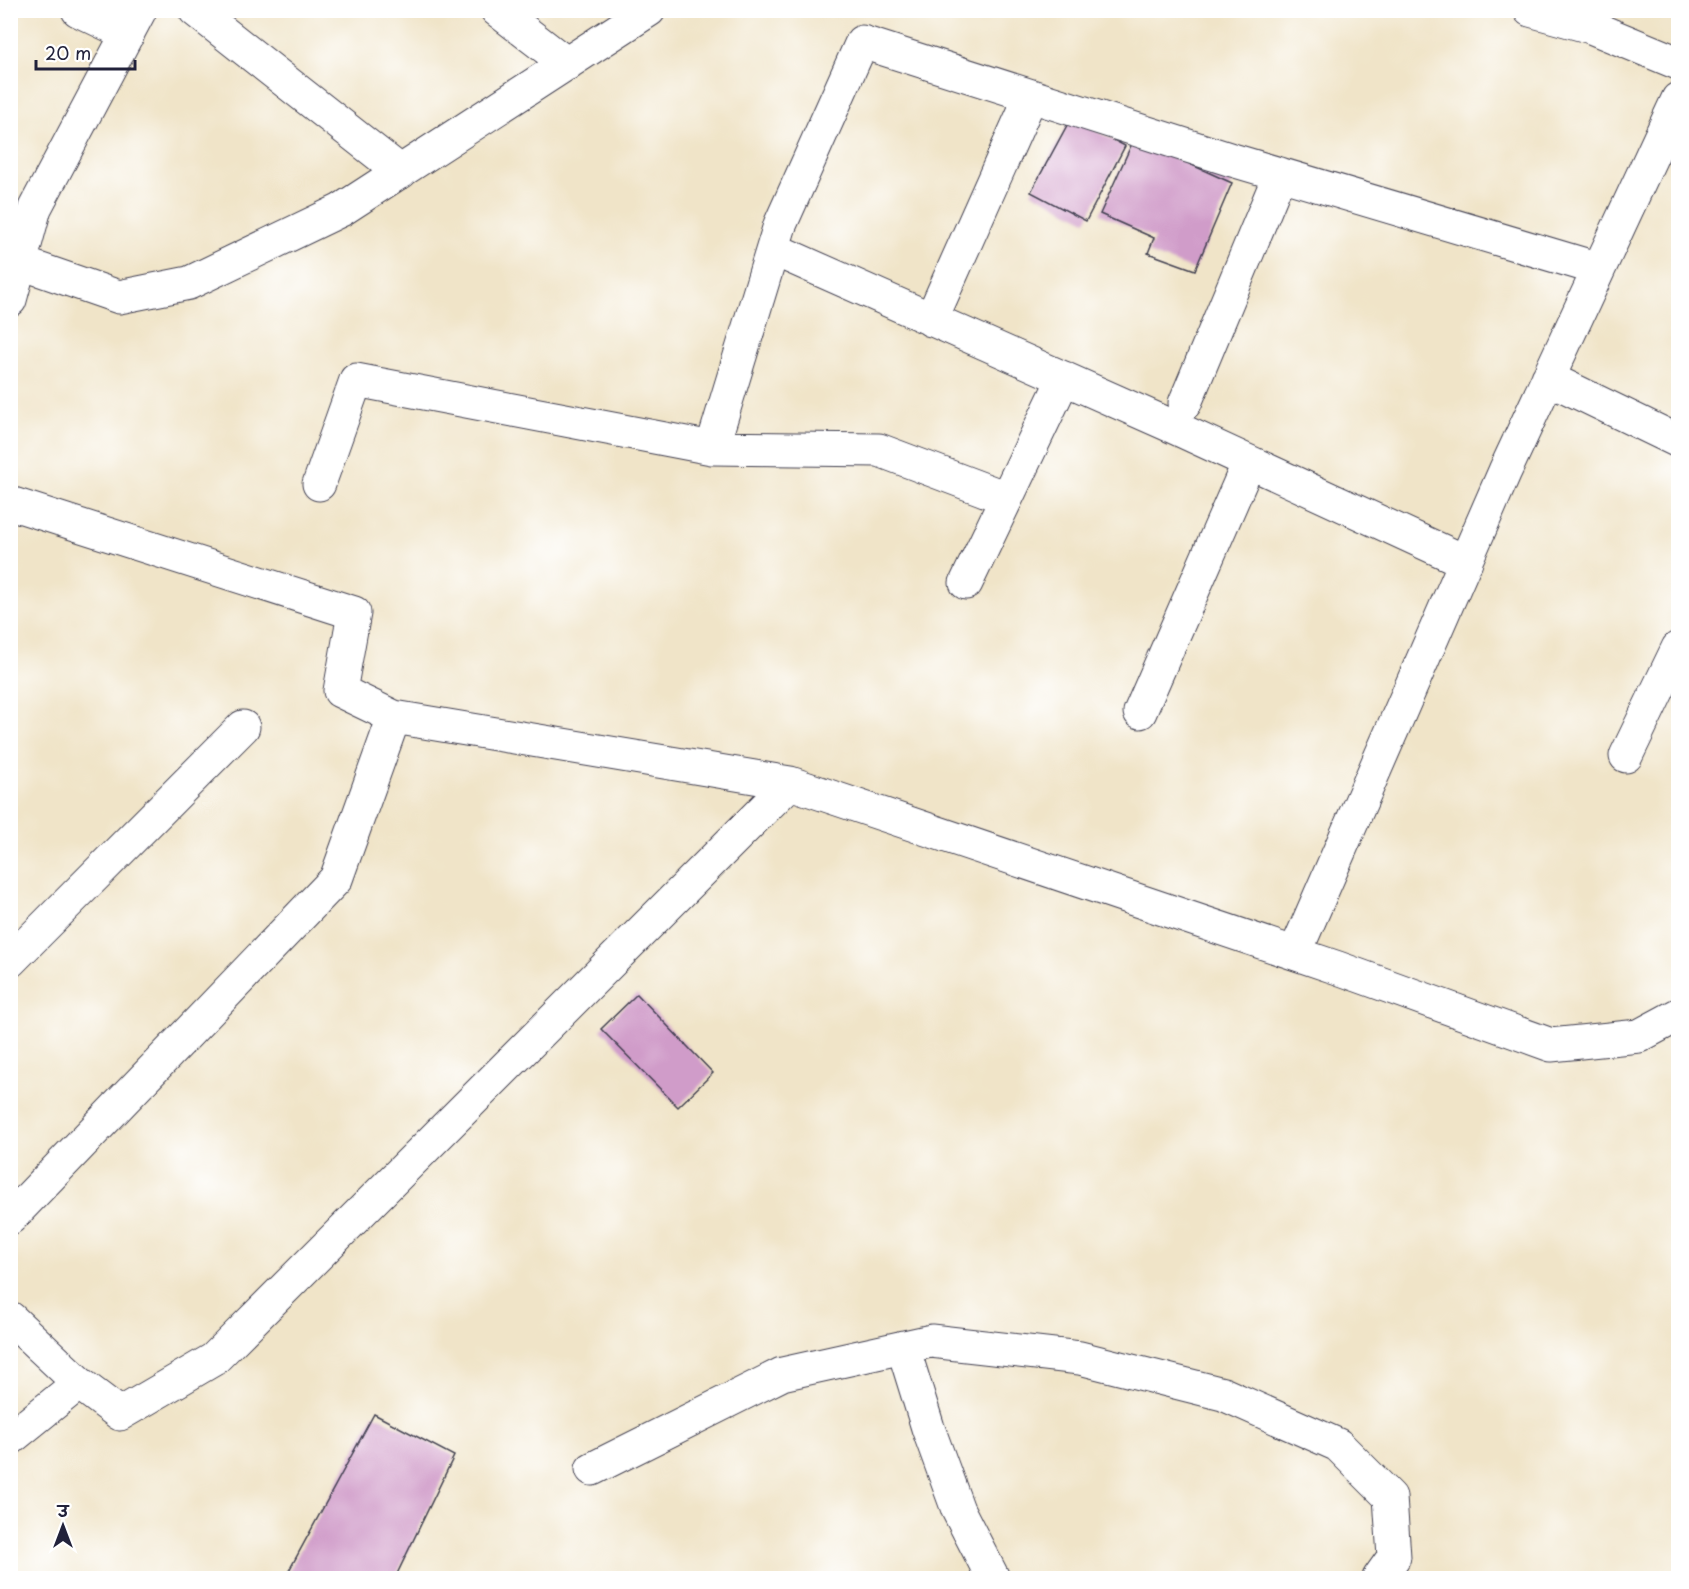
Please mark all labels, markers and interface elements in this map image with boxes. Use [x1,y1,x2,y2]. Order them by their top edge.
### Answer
scale bar [36,33,135,71]
text: 20 m [45,39,91,66]
north arrow [33,1496,93,1556]
text: उ [56,1498,70,1522]

